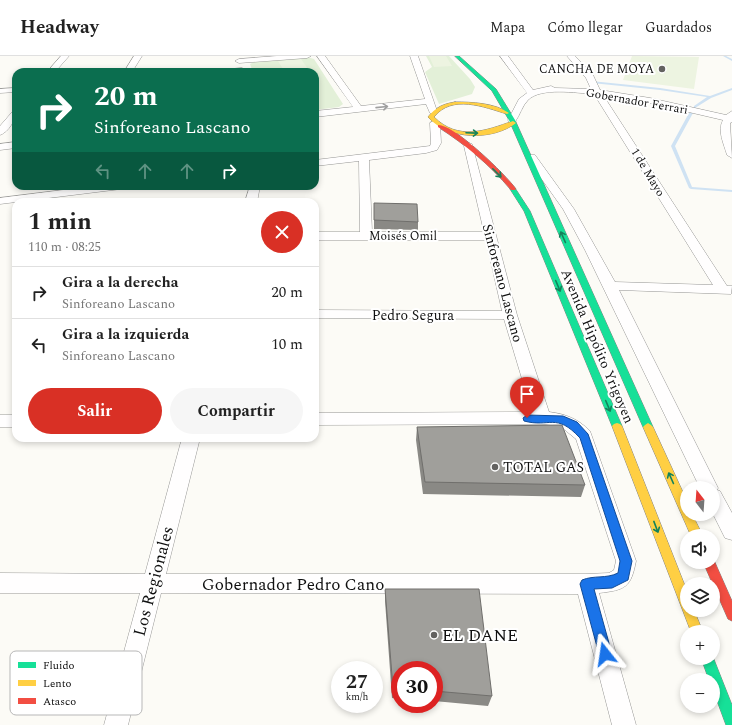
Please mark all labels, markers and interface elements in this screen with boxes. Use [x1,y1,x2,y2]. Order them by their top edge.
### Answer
text: Headway [20,13,99,42]
text: Mapa [490,17,525,38]
text: Cómo llegar [547,17,623,38]
text: Guardados [645,17,712,38]
place label: CANCHA DE MOYA [539,60,654,79]
marker: CANCHA DE MOYA [657,64,667,74]
text: 20 m [94,75,158,118]
street label: Gobernador Ferrari [584,83,690,120]
icon: right [28,84,80,136]
one-way arrow [375,103,388,111]
text: Sinforeano Lascano [94,114,250,141]
one-way arrow [465,129,478,137]
street label: 1 de Mayo [626,144,670,200]
icon: left [92,160,114,182]
icon: ahead [134,160,156,182]
icon: ahead [176,160,198,182]
icon: right [218,160,240,182]
one-way arrow [492,168,502,178]
text: 1 min [28,204,92,240]
button: close [261,211,303,253]
street label: Sinforeano Lascano [477,222,528,345]
street label: Moisés Omil [369,227,437,246]
one-way arrow [559,231,566,243]
text: 110 m · 08:25 [28,237,101,257]
street label: Avenida Hipólito Yrigoyen [555,266,640,427]
text: Gira a la derecha [62,271,178,294]
one-way arrow [555,279,563,291]
text: 20 m [271,281,303,304]
icon: right [28,282,50,304]
text: Sinforeano Lascano [62,294,175,314]
street label: Pedro Segura [372,305,454,326]
text: Gira a la izquierda [62,323,189,346]
text: 10 m [271,333,303,356]
icon: left [28,334,50,356]
text: Sinforeano Lascano [62,346,175,366]
pin [510,377,544,418]
icon: arrive [516,383,538,405]
button: Salir [28,388,162,434]
button: Compartir [170,388,303,434]
one-way arrow [605,399,613,411]
place label: TOTAL GAS [503,457,584,478]
marker: TOTAL GAS [490,462,500,472]
one-way arrow [667,472,674,484]
north arrow [680,481,720,521]
map controls [680,481,720,713]
one-way arrow [652,520,660,532]
street label: Los Regionales [127,523,181,639]
button: sound [680,529,720,569]
street label: Gobernador Pedro Cano [202,572,384,598]
button: layers [680,577,720,617]
place label: EL DANE [442,623,518,649]
button: + [680,625,720,665]
marker: EL DANE [429,630,439,640]
position arrow [584,633,626,675]
legend [10,651,142,715]
text: Fluido [43,657,75,674]
speed limit sign: 30 [391,661,443,713]
text: 27 [346,667,368,697]
button: − [680,673,720,713]
text: Lento [43,675,72,692]
text: km/h [346,689,368,705]
text: Atasco [43,693,76,710]

